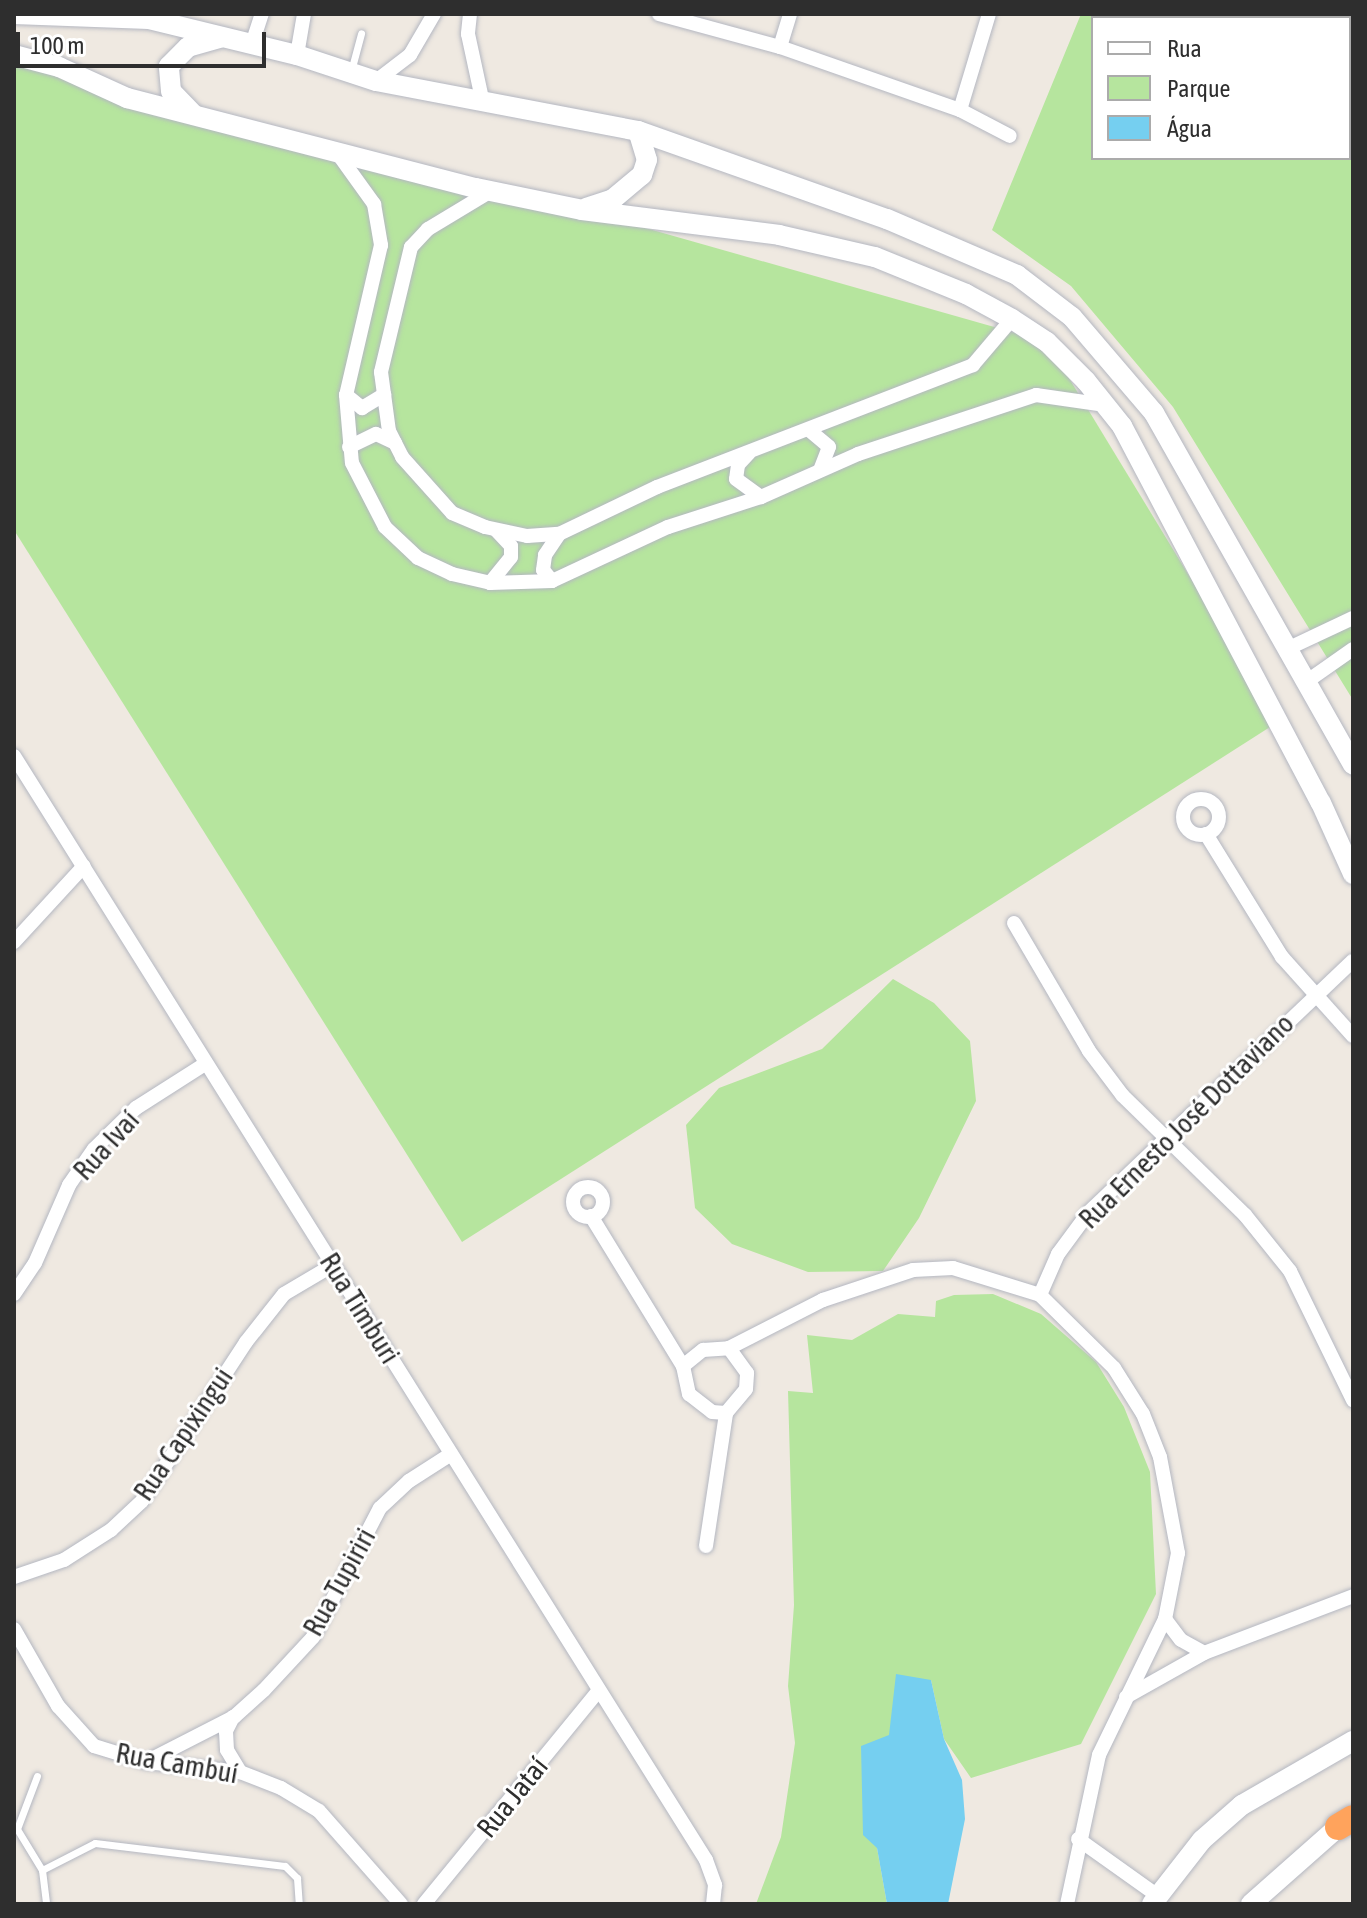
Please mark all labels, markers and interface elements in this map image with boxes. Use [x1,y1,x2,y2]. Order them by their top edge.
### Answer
scale bar [20,16,270,66]
legend [1091,16,1351,160]
text: 100 m [30,32,84,59]
text: Rua [1167,35,1202,62]
text: Parque [1167,75,1230,102]
text: Água [1167,115,1212,142]
street label: Rua Ernesto José Dottaviano [1072,1007,1300,1235]
street label: Rua Ivaí [66,1103,146,1187]
street label: Rua Timburi [313,1246,407,1370]
street label: Rua Capixingui [126,1361,240,1507]
street label: Rua Tupiriri [296,1522,382,1642]
street label: Rua Cambuí [113,1736,241,1790]
street label: Rua Jataí [469,1750,555,1844]

